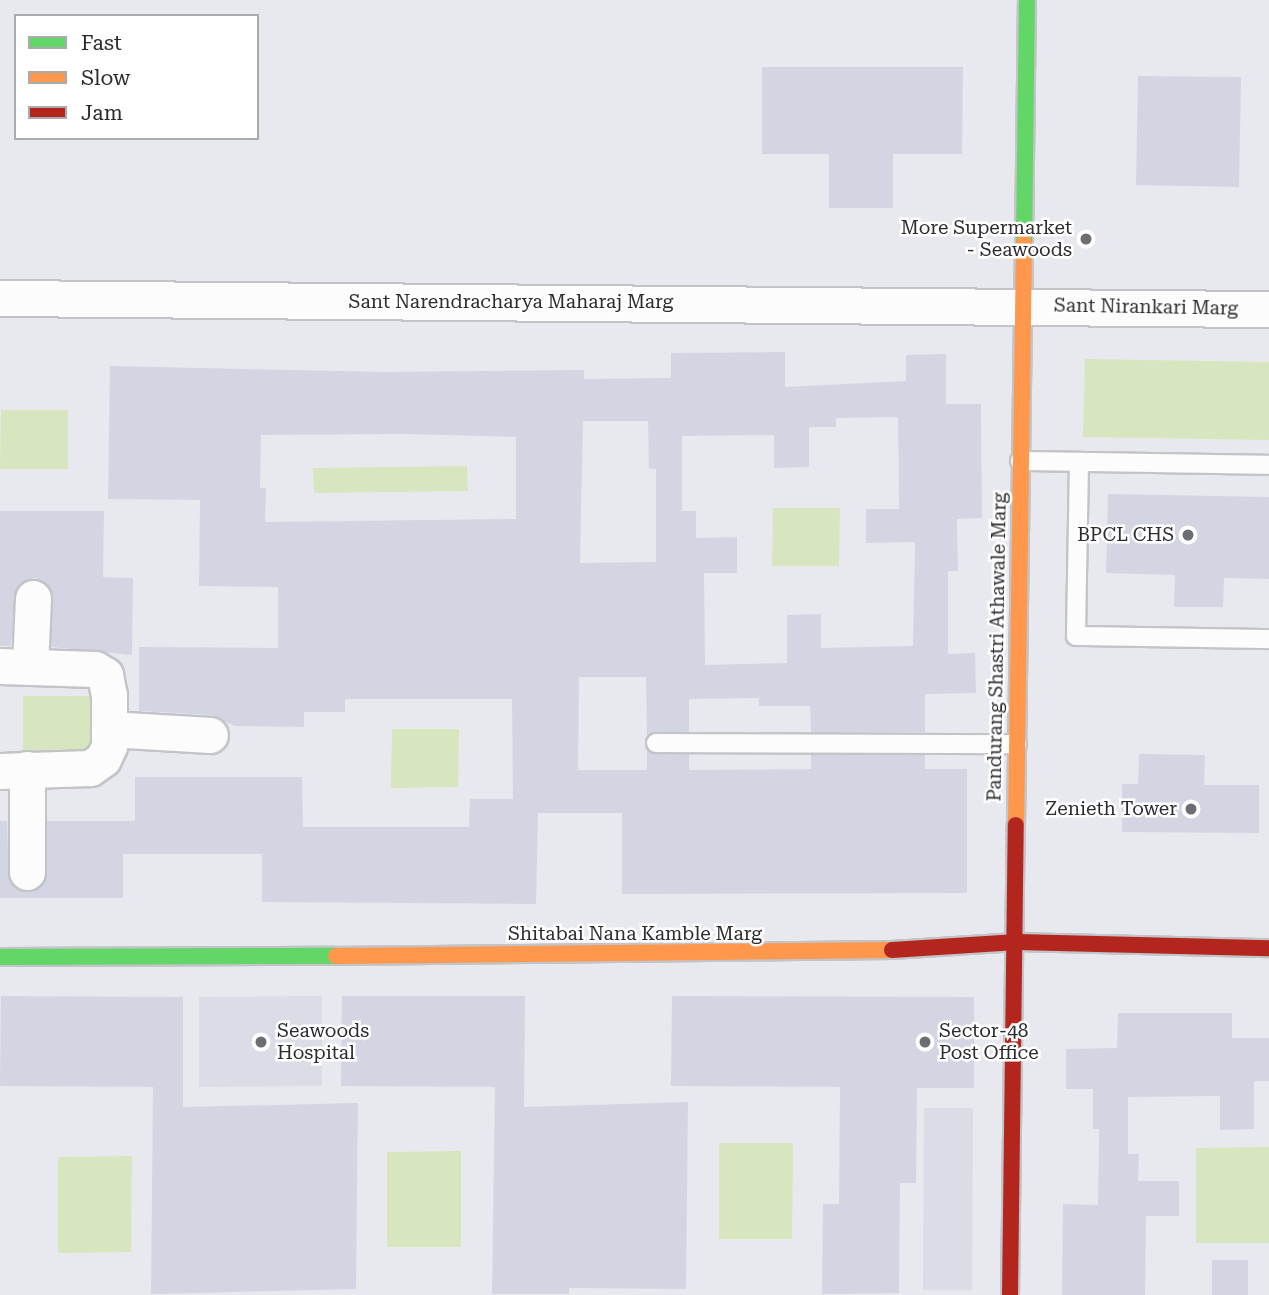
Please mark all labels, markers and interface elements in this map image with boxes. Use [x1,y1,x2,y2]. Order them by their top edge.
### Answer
legend [14,14,259,140]
text: Fast [81,31,122,55]
text: Slow [81,66,130,90]
text: Jam [81,101,123,125]
place label: More Supermarket - Seawoods [901,217,1072,261]
marker: More Supermarket - Seawoods [1078,231,1094,247]
street label: Sant Narendracharya Maharaj Marg [349,291,673,313]
street label: Sant Nirankari Marg [1054,294,1238,320]
street label: Pandurang Shastri Athawale Marg [983,492,1011,802]
place label: BPCL CHS [1077,524,1174,546]
marker: BPCL CHS [1180,527,1196,543]
place label: Zenieth Tower [1045,798,1177,820]
marker: Zenieth Tower [1183,801,1199,817]
street label: Shitabai Nana Kamble Marg [508,923,762,945]
place label: Seawoods Hospital [277,1020,369,1064]
place label: Sector-48 Post Office [939,1020,1039,1064]
marker: Seawoods Hospital [251,1032,271,1052]
marker: Sector-48 Post Office [917,1034,933,1050]

